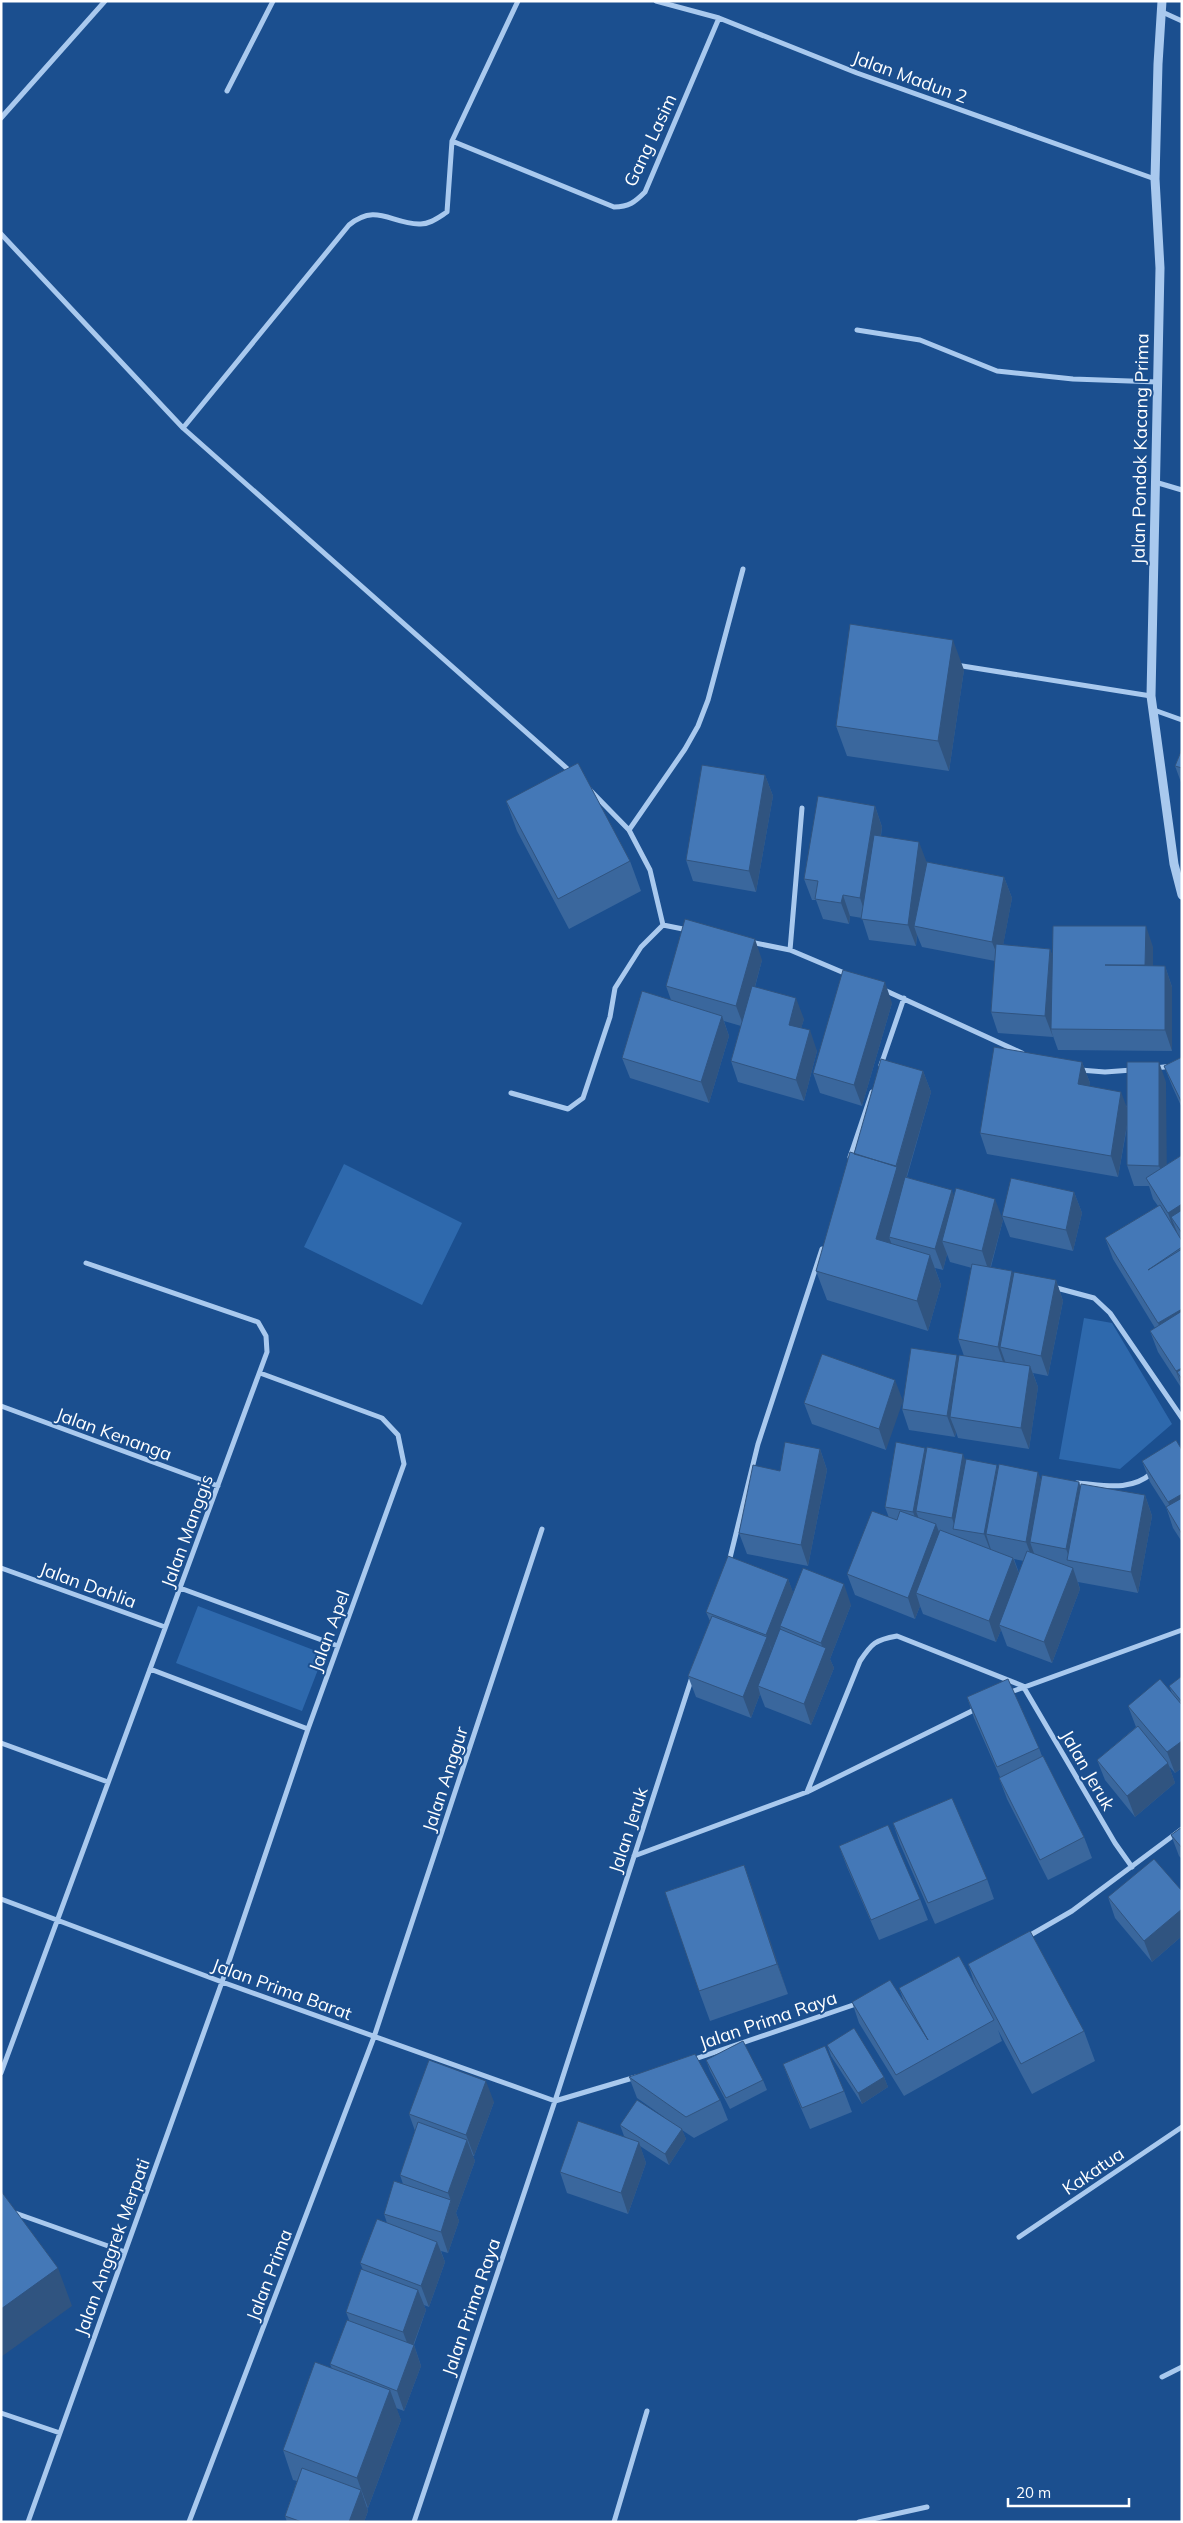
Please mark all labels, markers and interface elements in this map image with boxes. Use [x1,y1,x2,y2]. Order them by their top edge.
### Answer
street label: Jalan Madun 2 [849,46,971,108]
street label: Gang Lasim [619,90,681,190]
street label: Jalan Pondok Kacang Prima [1126,333,1154,565]
street label: Jalan Kenanga [53,1402,175,1466]
street label: Jalan Manggis [156,1471,218,1591]
street label: Jalan Dahlia [37,1557,139,1613]
street label: Jalan Apel [304,1587,354,1675]
street label: Jalan Anggur [417,1723,473,1835]
street label: Jalan Jeruk [1056,1726,1121,1815]
street label: Jalan Jeruk [603,1783,653,1876]
street label: Jalan Prima Barat [209,1953,355,2025]
street label: Jalan Prima Raya [696,1986,840,2054]
street label: Kakatua [1058,2142,1128,2200]
street label: Jalan Anggrek Merpati [69,2155,155,2339]
street label: Jalan Prima [241,2226,297,2324]
street label: Jalan Prima Raya [437,2235,505,2379]
scale bar [1008,2476,1129,2508]
text: 20 m [1016,2483,1051,2502]

